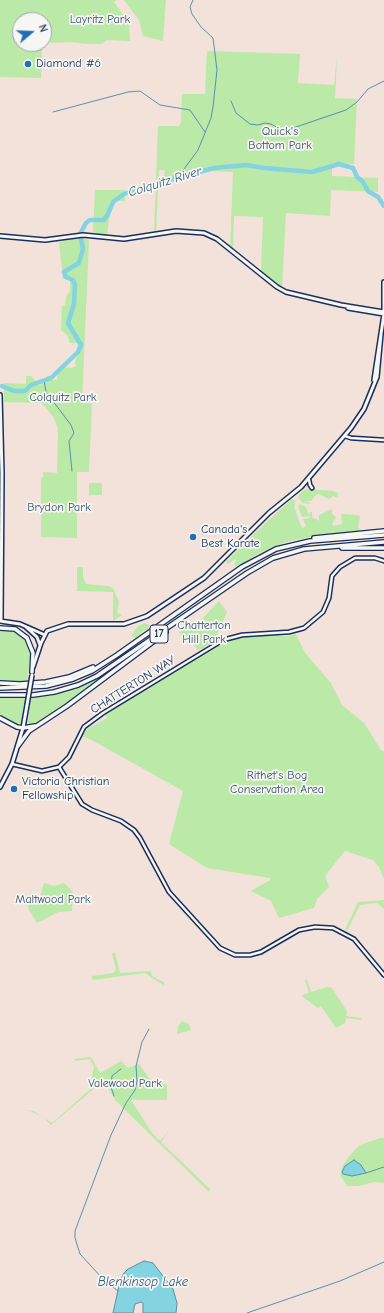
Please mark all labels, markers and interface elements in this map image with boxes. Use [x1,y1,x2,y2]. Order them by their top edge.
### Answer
north arrow [12,12,52,52]
park label: Layritz Park [70,13,130,27]
text: N [36,23,50,34]
place label: Diamond #6 [36,57,101,71]
marker: Diamond #6 [23,59,33,69]
park label: Quick's Bottom Park [248,125,312,153]
water label: Colquitz River [126,163,204,201]
park label: Colquitz Park [29,391,97,405]
park label: Brydon Park [27,501,91,515]
place label: Canada's Best Karate [201,523,260,551]
marker: Canada's Best Karate [188,532,198,542]
park label: Chatterton Hill Park [177,619,231,647]
road number: 17 [150,625,168,643]
street label: CHATTERTON WAY [88,653,178,717]
park label: Rithet's Bog Conservation Area [230,769,324,797]
place label: Victoria Christian Fellowship [22,775,109,803]
marker: Victoria Christian Fellowship [9,784,19,794]
park label: Maltwood Park [15,893,91,907]
park label: Valewood Park [88,1077,162,1091]
water label: Blenkinsop Lake [98,1274,188,1290]

